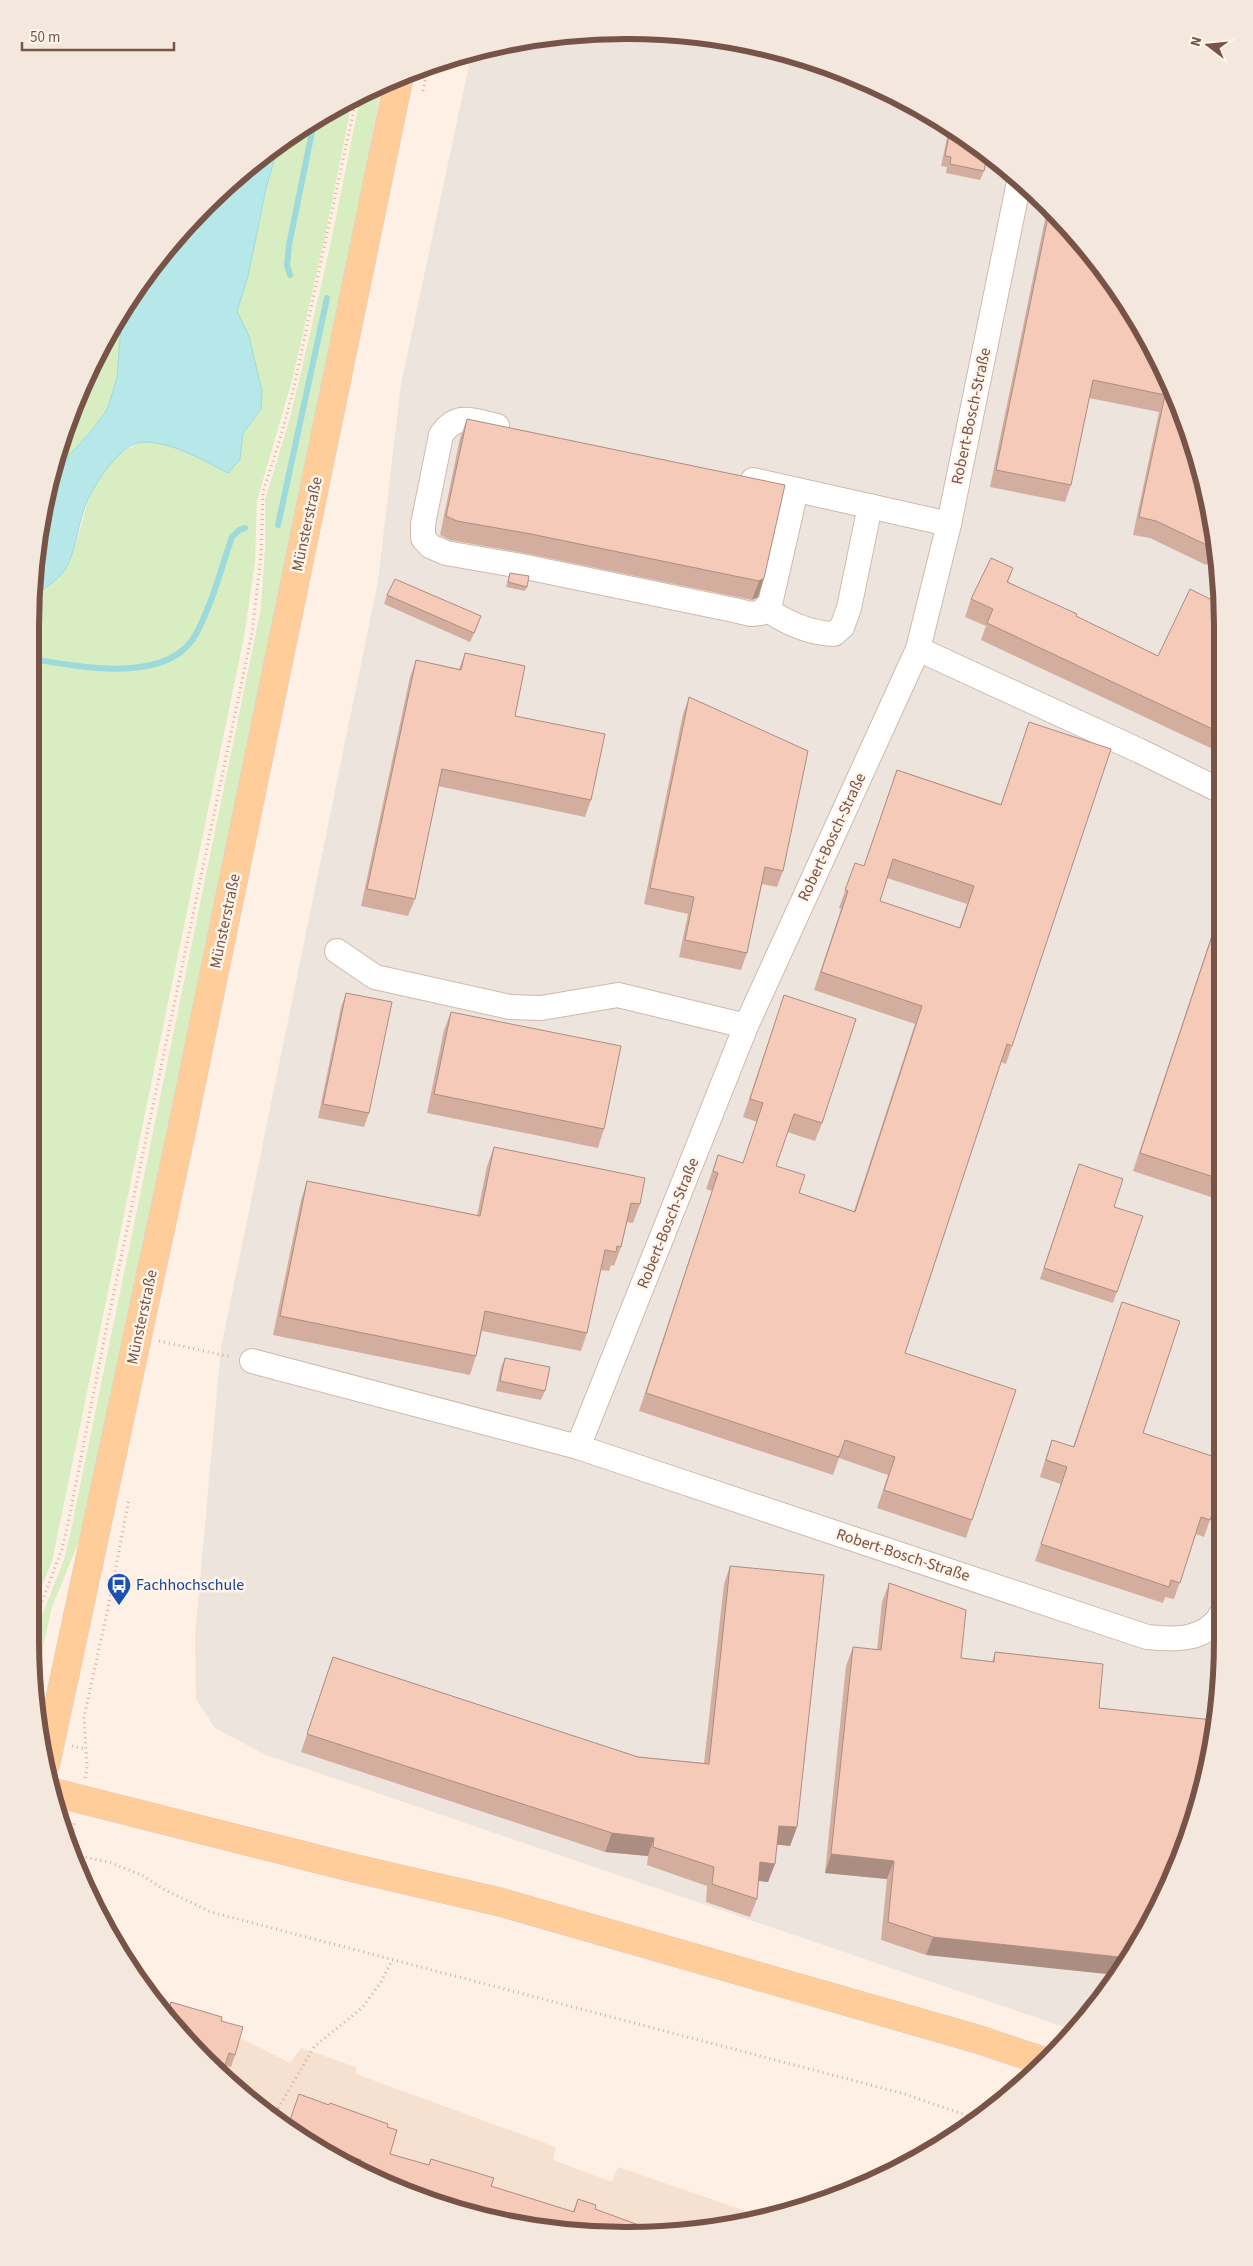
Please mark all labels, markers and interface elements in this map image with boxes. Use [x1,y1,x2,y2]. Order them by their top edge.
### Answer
scale bar [22,20,175,52]
north arrow [1183,20,1233,70]
text: 50 m [30,27,60,48]
text: N [1186,34,1207,49]
street label: Robert-Bosch-Straße [946,346,996,486]
street label: Münsterstraße [286,475,328,573]
street label: Robert-Bosch-Straße [793,769,871,905]
street label: Münsterstraße [204,872,246,970]
street label: Robert-Bosch-Straße [632,1154,704,1292]
street label: Münsterstraße [121,1268,163,1366]
street label: Robert-Bosch-Straße [833,1523,973,1587]
bus stop icon: Fachhochschule [106,1572,132,1606]
place label: Fachhochschule [136,1574,244,1596]

